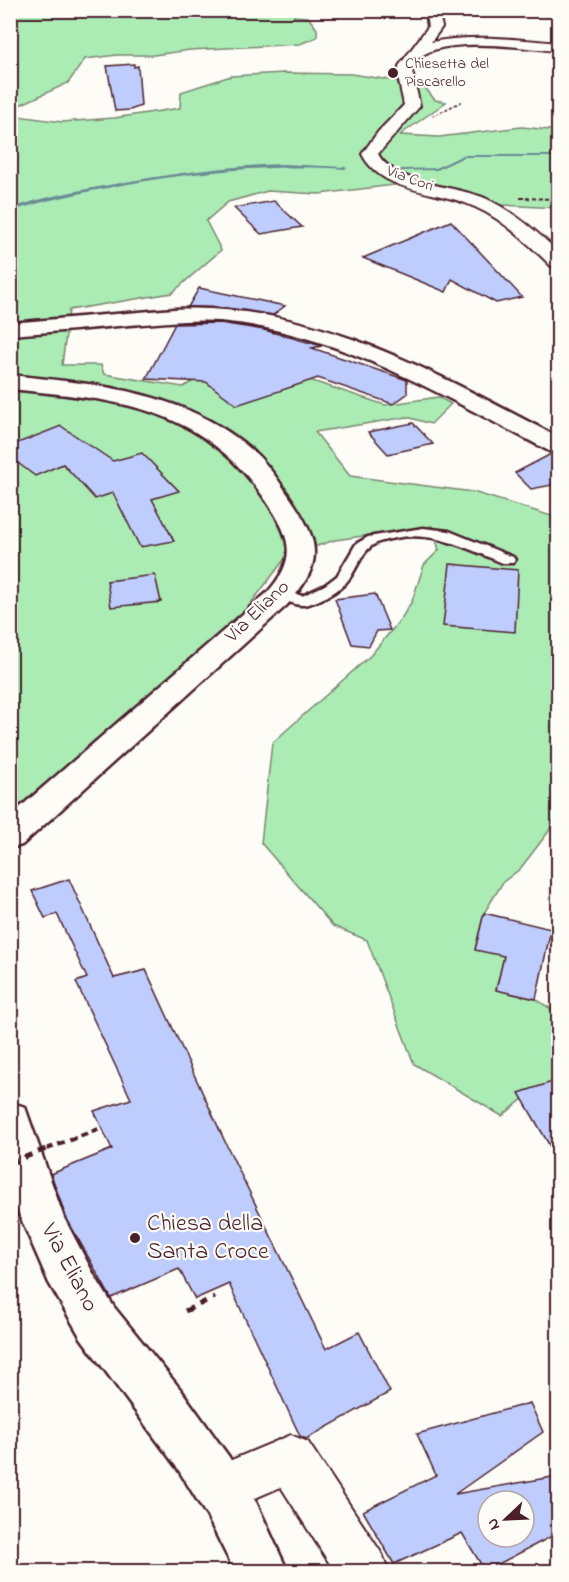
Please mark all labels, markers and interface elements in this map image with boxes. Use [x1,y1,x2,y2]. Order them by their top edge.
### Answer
place label: Chiesetta del Piscarello [405,52,489,94]
marker: Chiesetta del Piscarello [386,66,400,80]
street label: Via Cori [382,159,437,199]
street label: Via Eliano [218,574,297,651]
place label: Chiesa della Santa Croce [147,1207,269,1270]
street label: Via Eliano [31,1217,107,1319]
marker: Chiesa della Santa Croce [128,1231,142,1245]
north arrow [476,1489,536,1549]
text: N [481,1514,507,1534]

